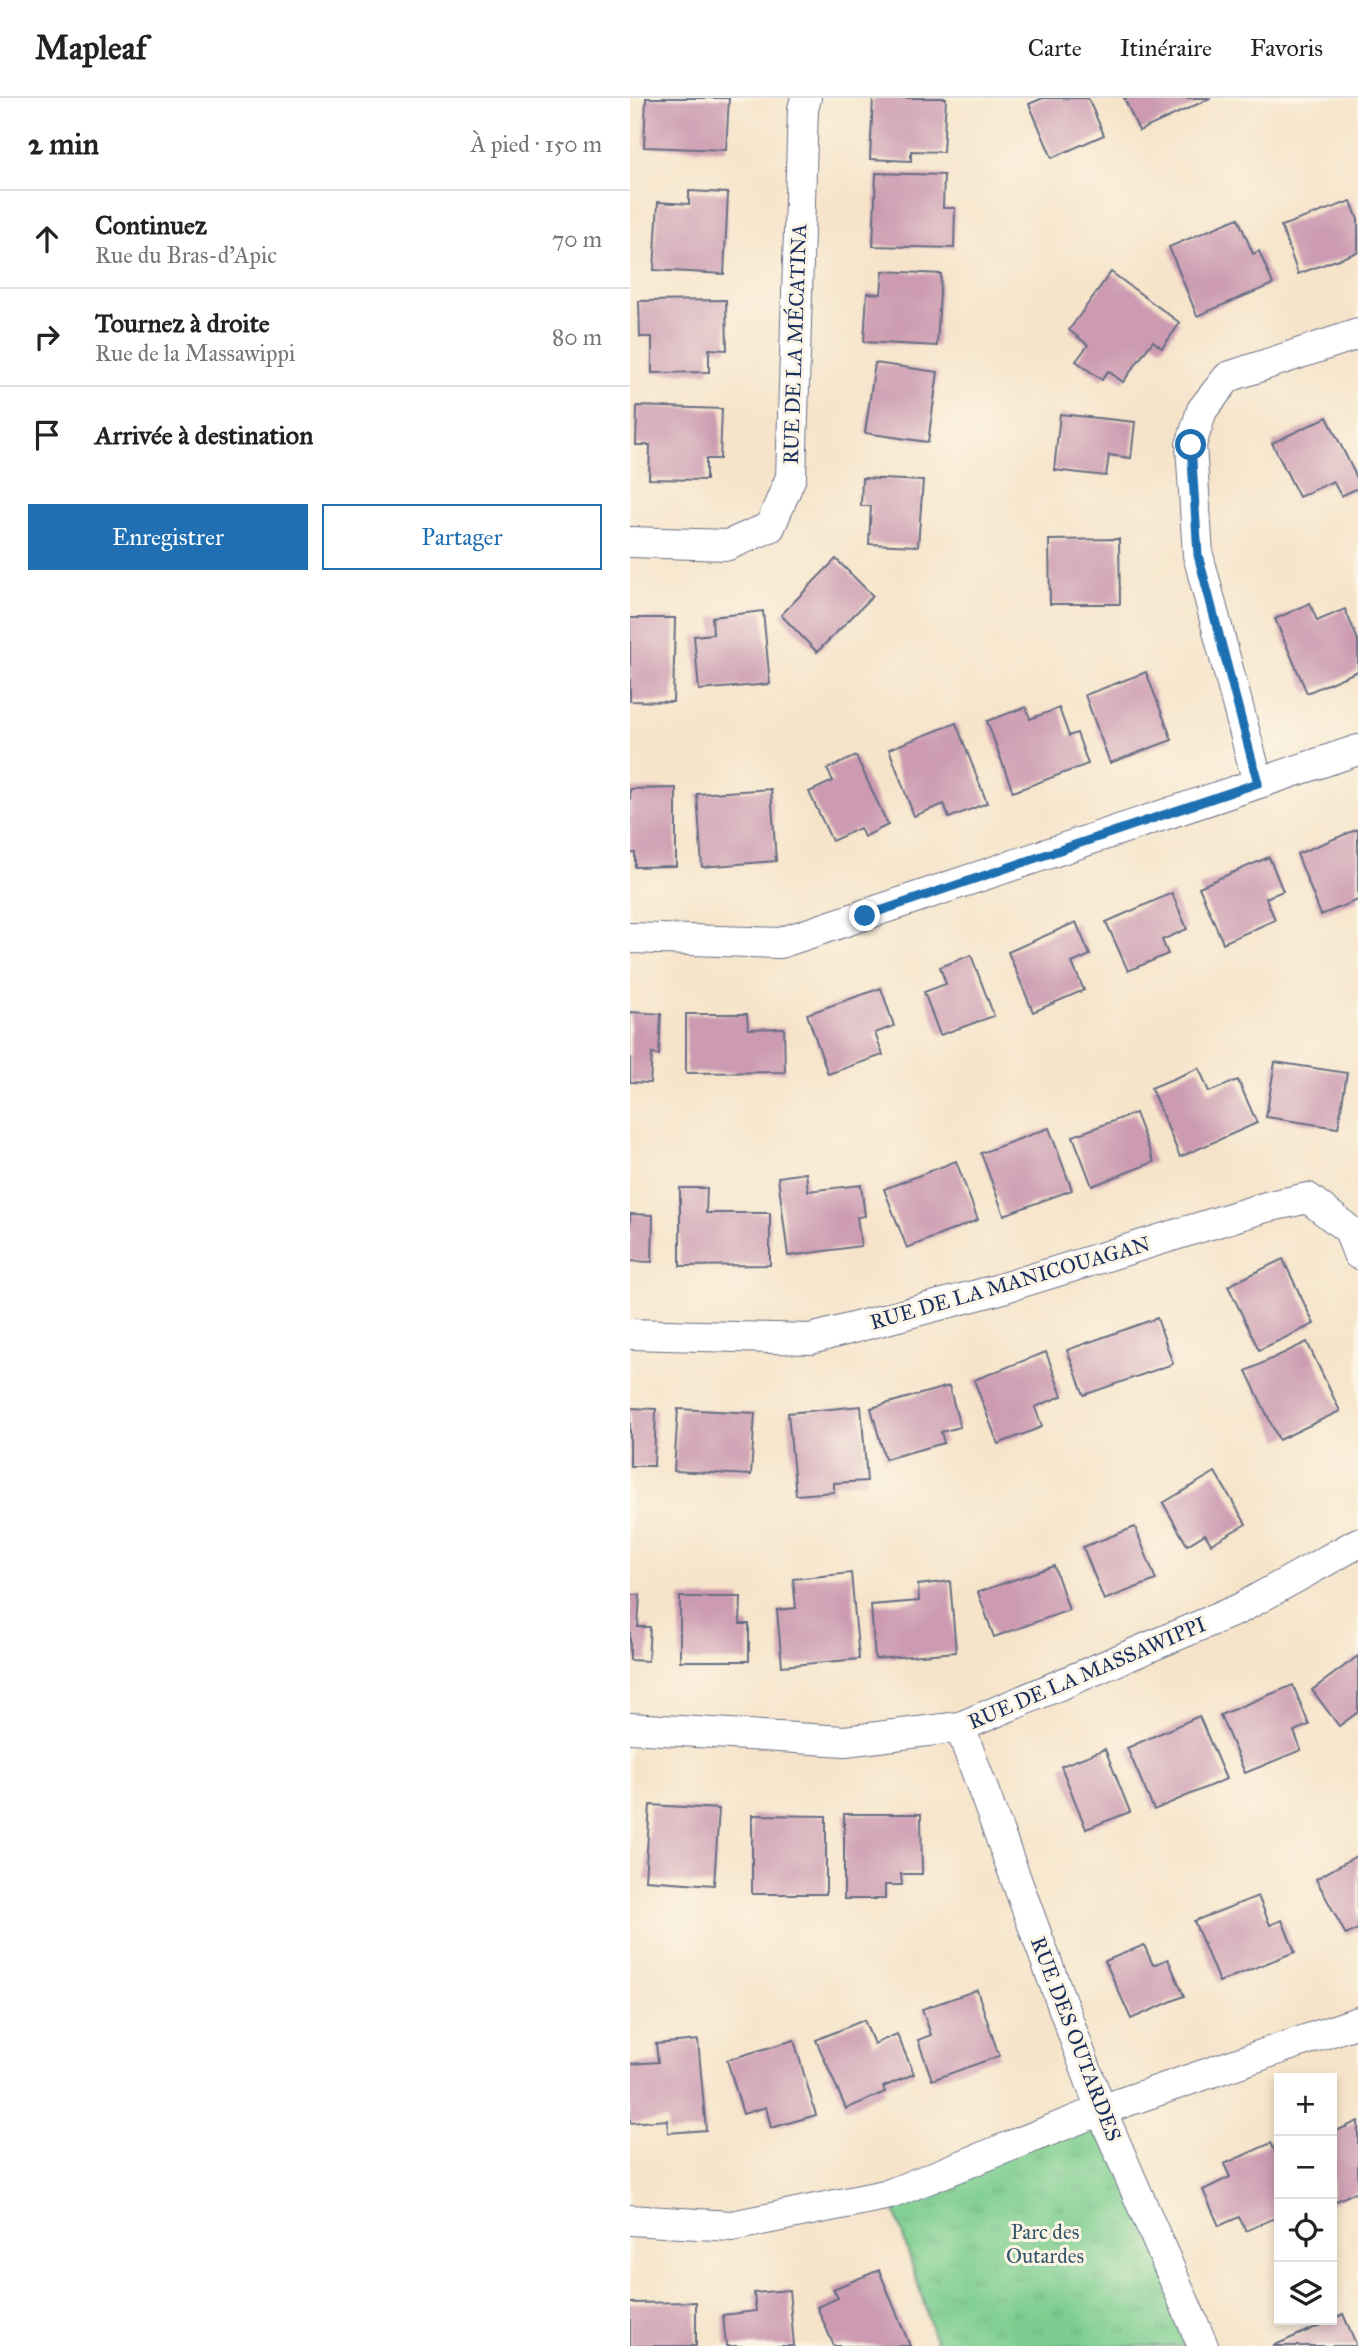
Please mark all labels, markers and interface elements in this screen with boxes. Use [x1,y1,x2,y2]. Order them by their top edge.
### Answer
text: Mapleaf [35,28,147,68]
text: Carte [1028,33,1082,63]
text: Itinéraire [1120,33,1212,63]
text: Favoris [1250,33,1323,63]
text: 2 min [28,126,99,162]
text: À pied · 150 m [471,130,602,158]
text: Continuez [95,209,207,241]
icon: ahead [28,220,66,258]
street label: RUE DE LA MÉCATINA [777,223,812,465]
text: 70 m [552,225,602,253]
text: Rue du Bras-d'Apic [95,241,277,269]
text: Tournez à droite [95,307,270,339]
icon: right [28,318,66,356]
text: 80 m [552,323,602,351]
text: Rue de la Massawippi [95,339,295,367]
icon: arrive [28,416,66,454]
text: Arrivée à destination [95,419,313,451]
route start [1175,429,1206,460]
button: Enregistrer [28,504,308,570]
button: Partager [322,504,602,570]
route end [849,900,880,931]
street label: RUE DE LA MANICOUAGAN [867,1230,1153,1335]
street label: RUE DE LA MASSAWIPPI [964,1611,1210,1735]
street label: RUE DES OUTARDES [1025,1933,1127,2145]
map controls [1274,2073,1337,2325]
button: + [1274,2073,1337,2136]
button: − [1274,2136,1337,2199]
button: locate [1274,2199,1337,2262]
park label: Parc des Outardes [1006,2219,1084,2269]
button: layers [1274,2262,1337,2325]

